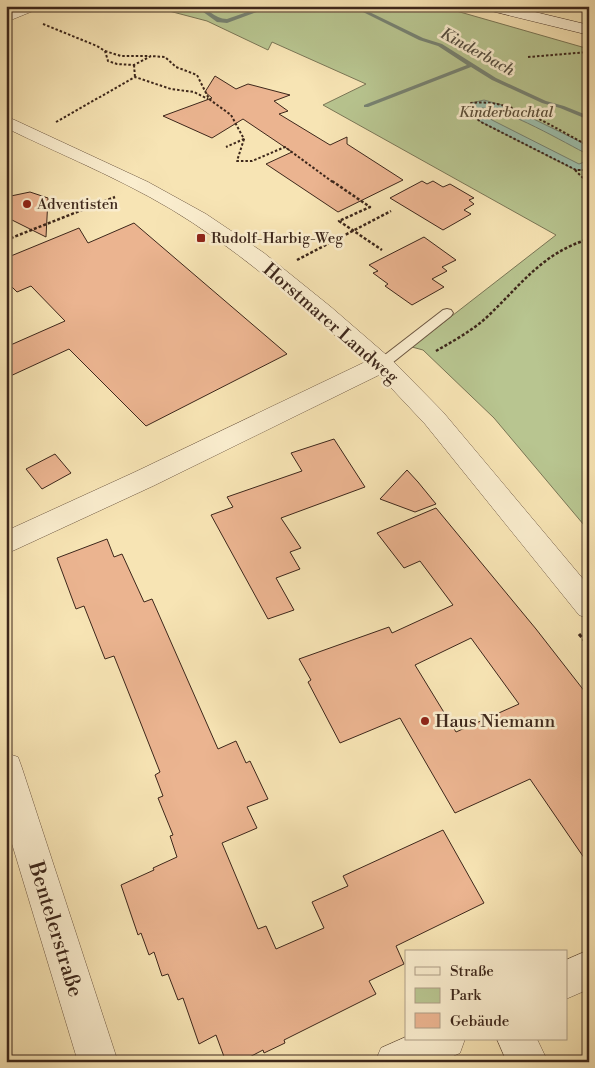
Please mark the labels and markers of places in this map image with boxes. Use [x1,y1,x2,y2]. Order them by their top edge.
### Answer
place label: Adventisten [36,195,118,214]
marker: Adventisten [21,198,33,210]
place label: Rudolf-Harbig-Weg [211,229,343,248]
marker: Rudolf-Harbig-Weg [195,232,207,244]
place label: Haus Niemann [435,710,555,733]
marker: Haus Niemann [419,715,431,727]

